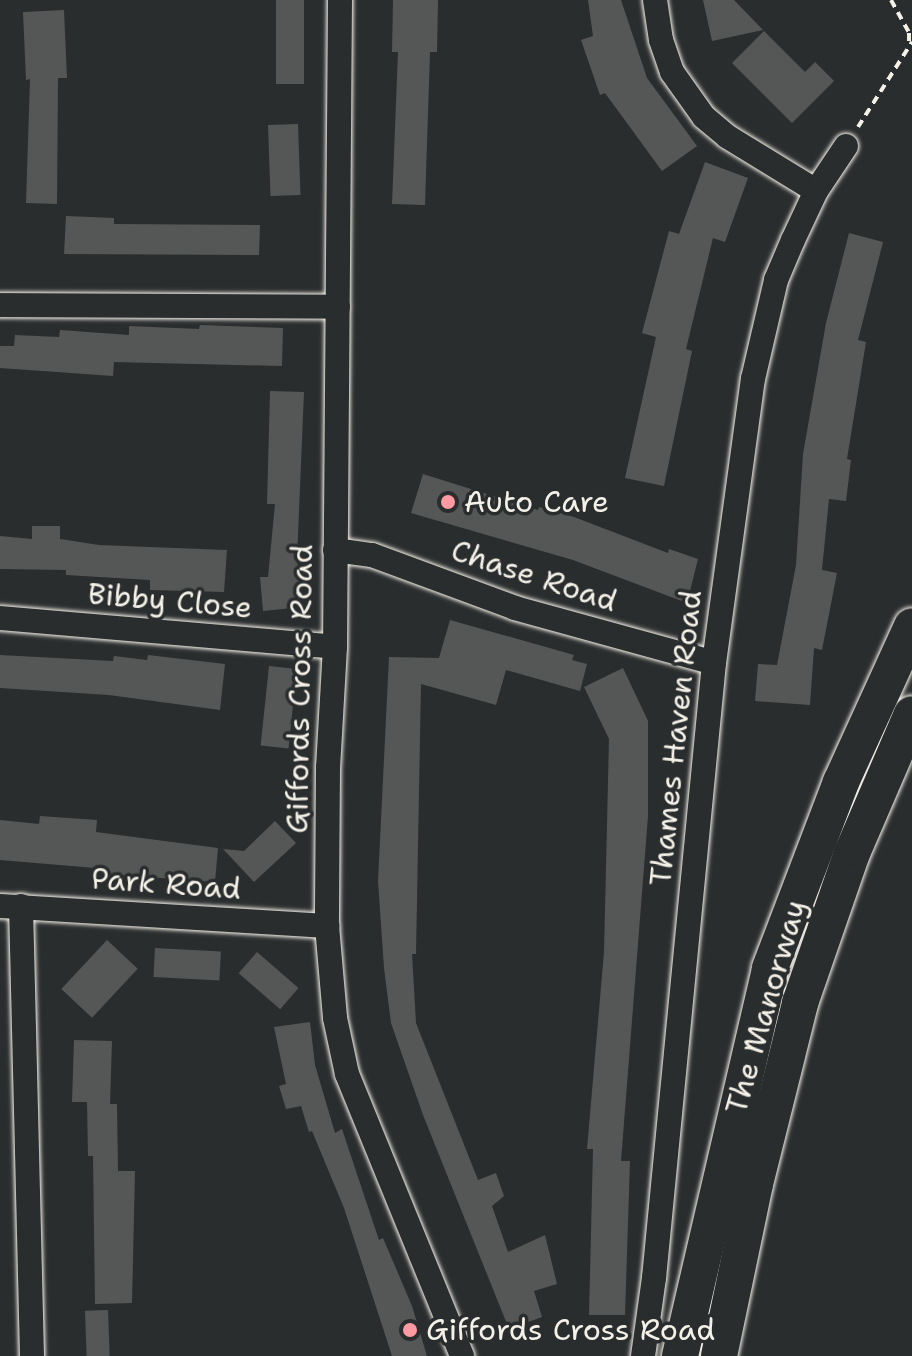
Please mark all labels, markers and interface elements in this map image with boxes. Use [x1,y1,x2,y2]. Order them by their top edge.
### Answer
place label: Auto Care [464,484,609,520]
marker: Auto Care [439,493,457,511]
street label: Chase Road [447,532,621,620]
street label: Giffords Cross Road [279,544,321,834]
street label: Bibby Close [86,576,254,626]
street label: Thames Haven Road [643,588,709,888]
street label: Park Road [90,861,242,907]
street label: The Manorway [718,896,814,1118]
place label: Giffords Cross Road [426,1312,715,1348]
marker: Giffords Cross Road [401,1321,419,1339]

